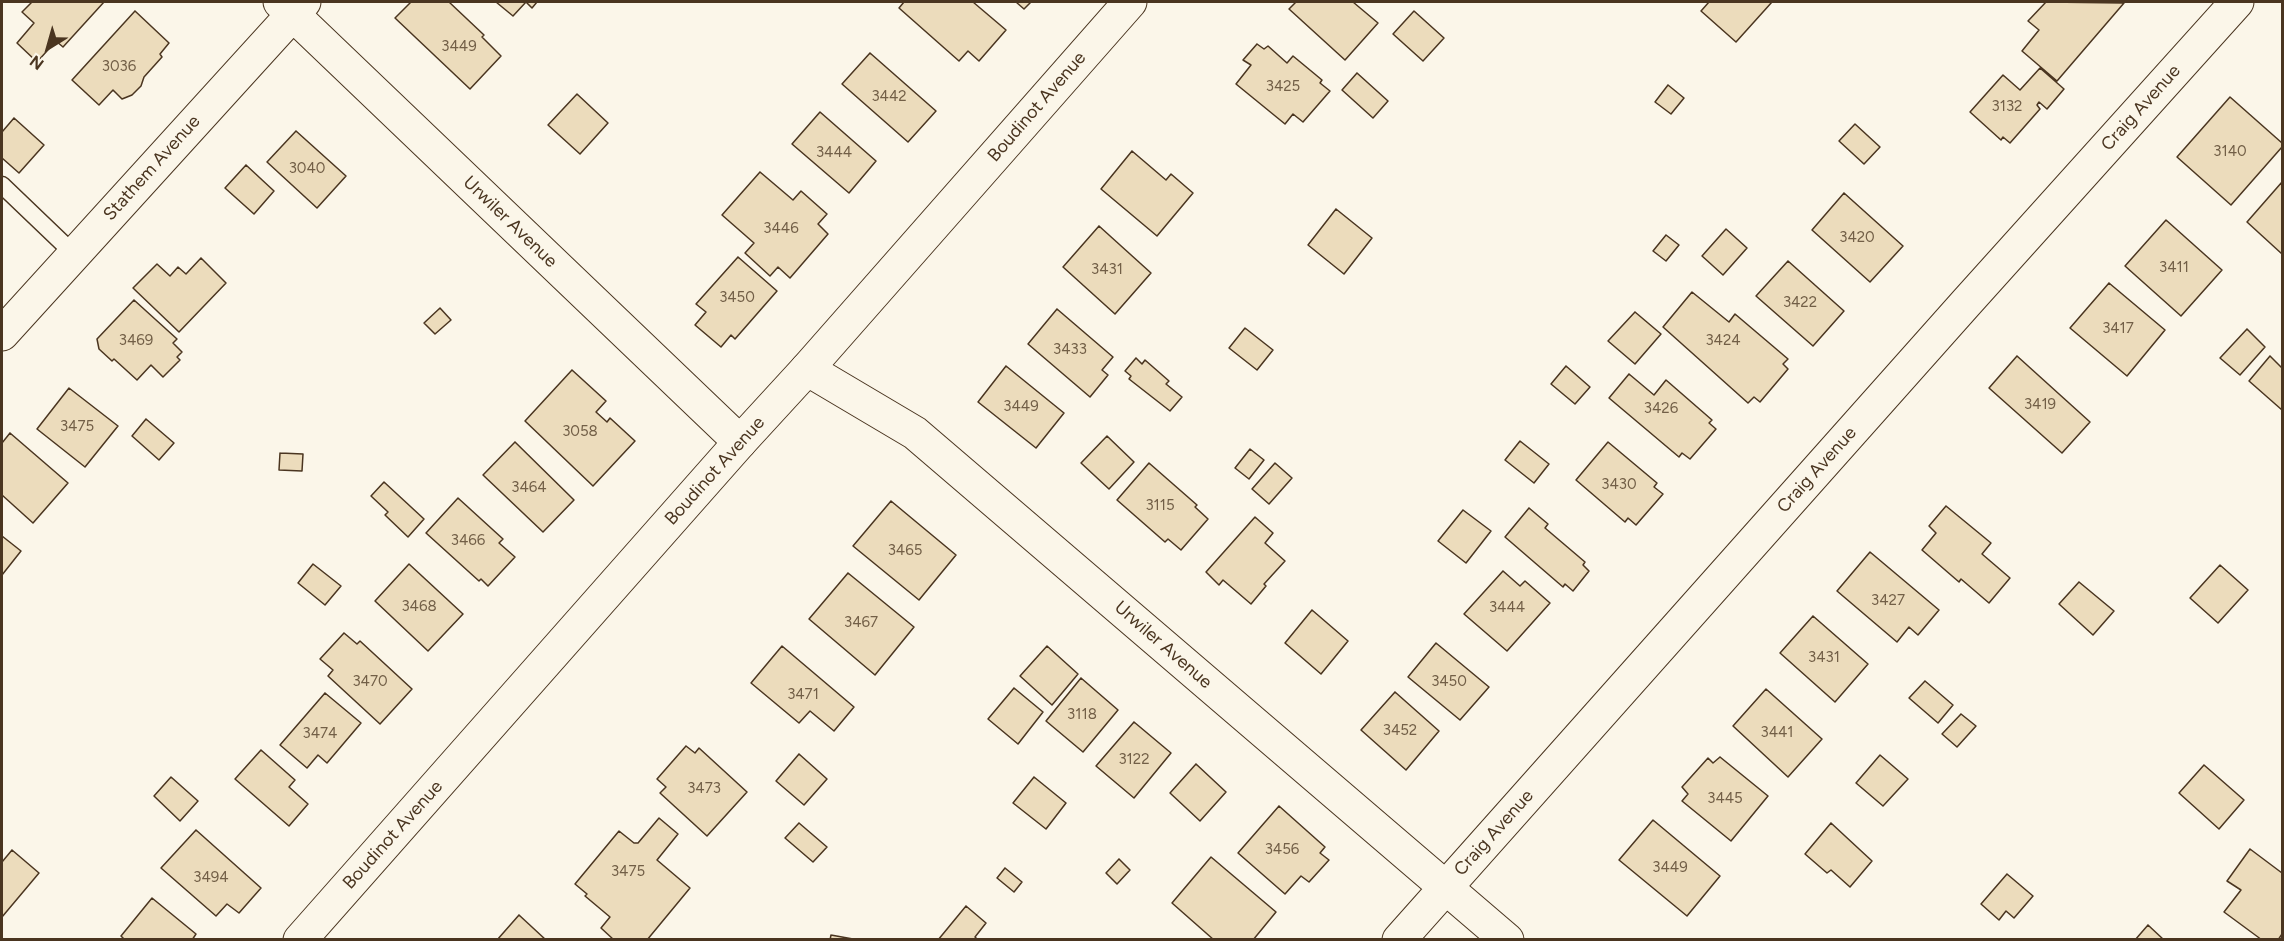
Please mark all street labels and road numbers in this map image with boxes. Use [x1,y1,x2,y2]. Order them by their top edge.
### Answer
street label: Boudinot Avenue [983,48,1091,166]
street label: Craig Avenue [2097,61,2185,155]
street label: Stathem Avenue [99,111,205,225]
street label: Urwiler Avenue [459,172,561,272]
street label: Boudinot Avenue [661,412,769,530]
street label: Craig Avenue [1773,423,1861,517]
street label: Urwiler Avenue [1110,597,1216,693]
street label: Boudinot Avenue [339,776,447,894]
street label: Craig Avenue [1450,786,1538,880]

